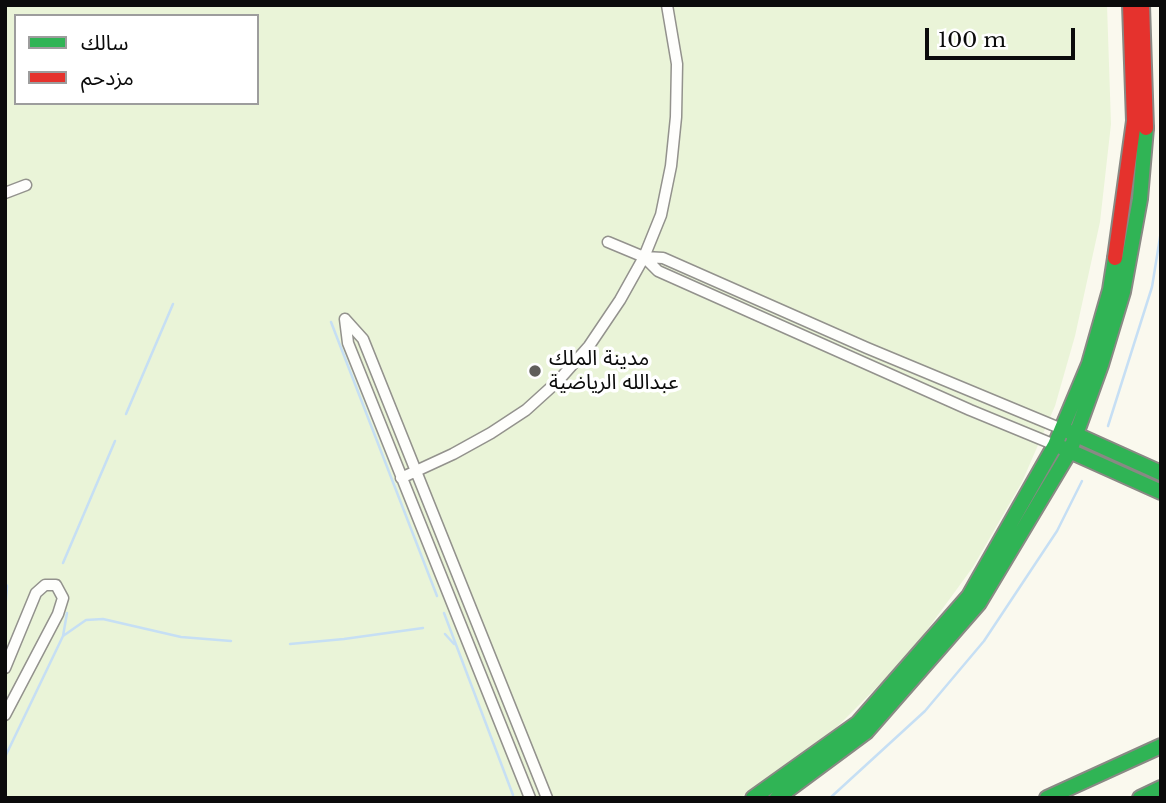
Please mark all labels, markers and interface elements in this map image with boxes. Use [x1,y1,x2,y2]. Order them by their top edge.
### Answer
legend [14,14,259,105]
scale bar [928,14,1078,58]
text: 100 m [938,27,1006,53]
text: سالك [81,30,128,56]
text: مزدحم [81,65,134,91]
place label: مدينة الملك عبدالله الرياضية [549,346,678,396]
marker: مدينة الملك عبدالله الرياضية [527,363,543,379]

